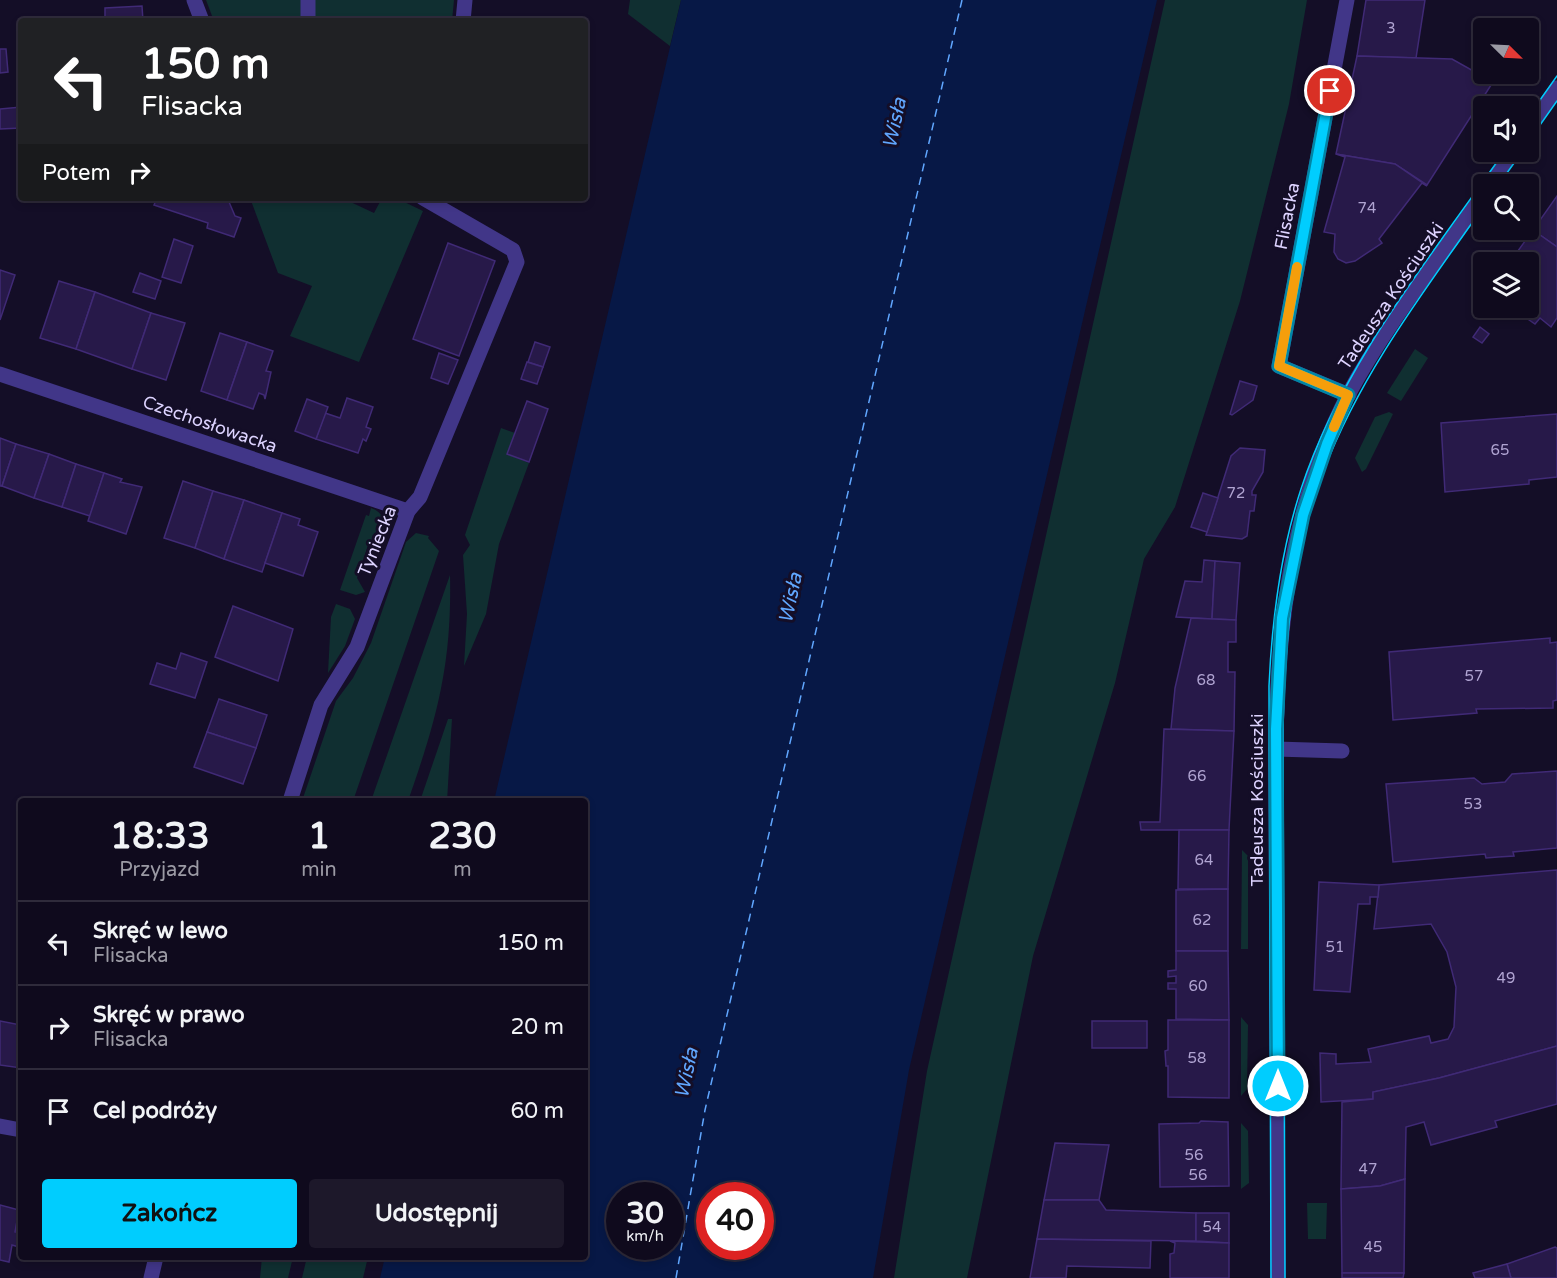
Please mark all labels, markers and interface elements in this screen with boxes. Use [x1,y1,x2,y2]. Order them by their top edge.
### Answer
north arrow [1473,18,1539,84]
map controls [1473,18,1539,318]
house number: 3 [1386,19,1396,37]
text: 150 m [141,39,270,90]
icon: left [42,42,120,120]
pin [1304,65,1355,116]
icon: arrive [1313,74,1346,107]
text: Flisacka [141,90,243,123]
water label: Wisła [878,95,912,151]
button: sound [1473,96,1539,162]
icon: right [123,156,156,189]
text: Potem [42,160,111,186]
button: search [1473,174,1539,240]
street label: Flisacka [1270,181,1304,251]
house number: 74 [1358,199,1376,217]
street label: Tadeusza Kościuszki [1333,218,1449,374]
button: layers [1473,252,1539,318]
street label: Czechosłowacka [140,391,280,457]
house number: 65 [1491,441,1509,459]
house number: 72 [1227,484,1245,502]
street label: Tyniecka [353,502,401,580]
water label: Wisła [774,570,808,626]
house number: 57 [1465,667,1483,685]
house number: 68 [1197,671,1215,689]
street label: Tadeusza Kościuszki [1246,713,1268,887]
house number: 66 [1188,767,1206,785]
house number: 53 [1464,795,1482,813]
text: 18:33 [110,815,210,858]
text: 1 [308,815,330,858]
text: 230 [428,815,496,858]
house number: 64 [1195,851,1213,869]
text: Przyjazd [119,858,200,882]
text: min [301,858,337,882]
text: m [453,858,472,882]
house number: 62 [1193,911,1211,929]
text: Skręć w lewo [93,918,228,944]
icon: left [42,927,75,960]
text: 150 m [497,930,564,956]
house number: 51 [1326,938,1344,956]
text: Flisacka [93,944,168,968]
house number: 49 [1497,969,1515,987]
house number: 60 [1189,977,1207,995]
text: Skręć w prawo [93,1002,245,1028]
icon: right [42,1011,75,1044]
text: 20 m [510,1014,564,1040]
text: Flisacka [93,1028,168,1052]
water label: Wisła [670,1045,704,1101]
house number: 58 [1188,1049,1206,1067]
position arrow [1246,1054,1310,1118]
icon: arrive [42,1095,75,1128]
text: Cel podróży [93,1098,217,1124]
text: 60 m [510,1098,564,1124]
house number: 56 [1185,1146,1203,1164]
house number: 47 [1359,1160,1377,1178]
house number: 56 [1189,1166,1207,1184]
button: Zakończ [42,1179,297,1248]
button: Udostępnij [309,1179,564,1248]
speed limit sign: 40 [696,1182,774,1260]
text: 30 [626,1195,664,1232]
house number: 54 [1203,1218,1221,1236]
text: km/h [626,1227,664,1245]
house number: 45 [1364,1238,1382,1256]

